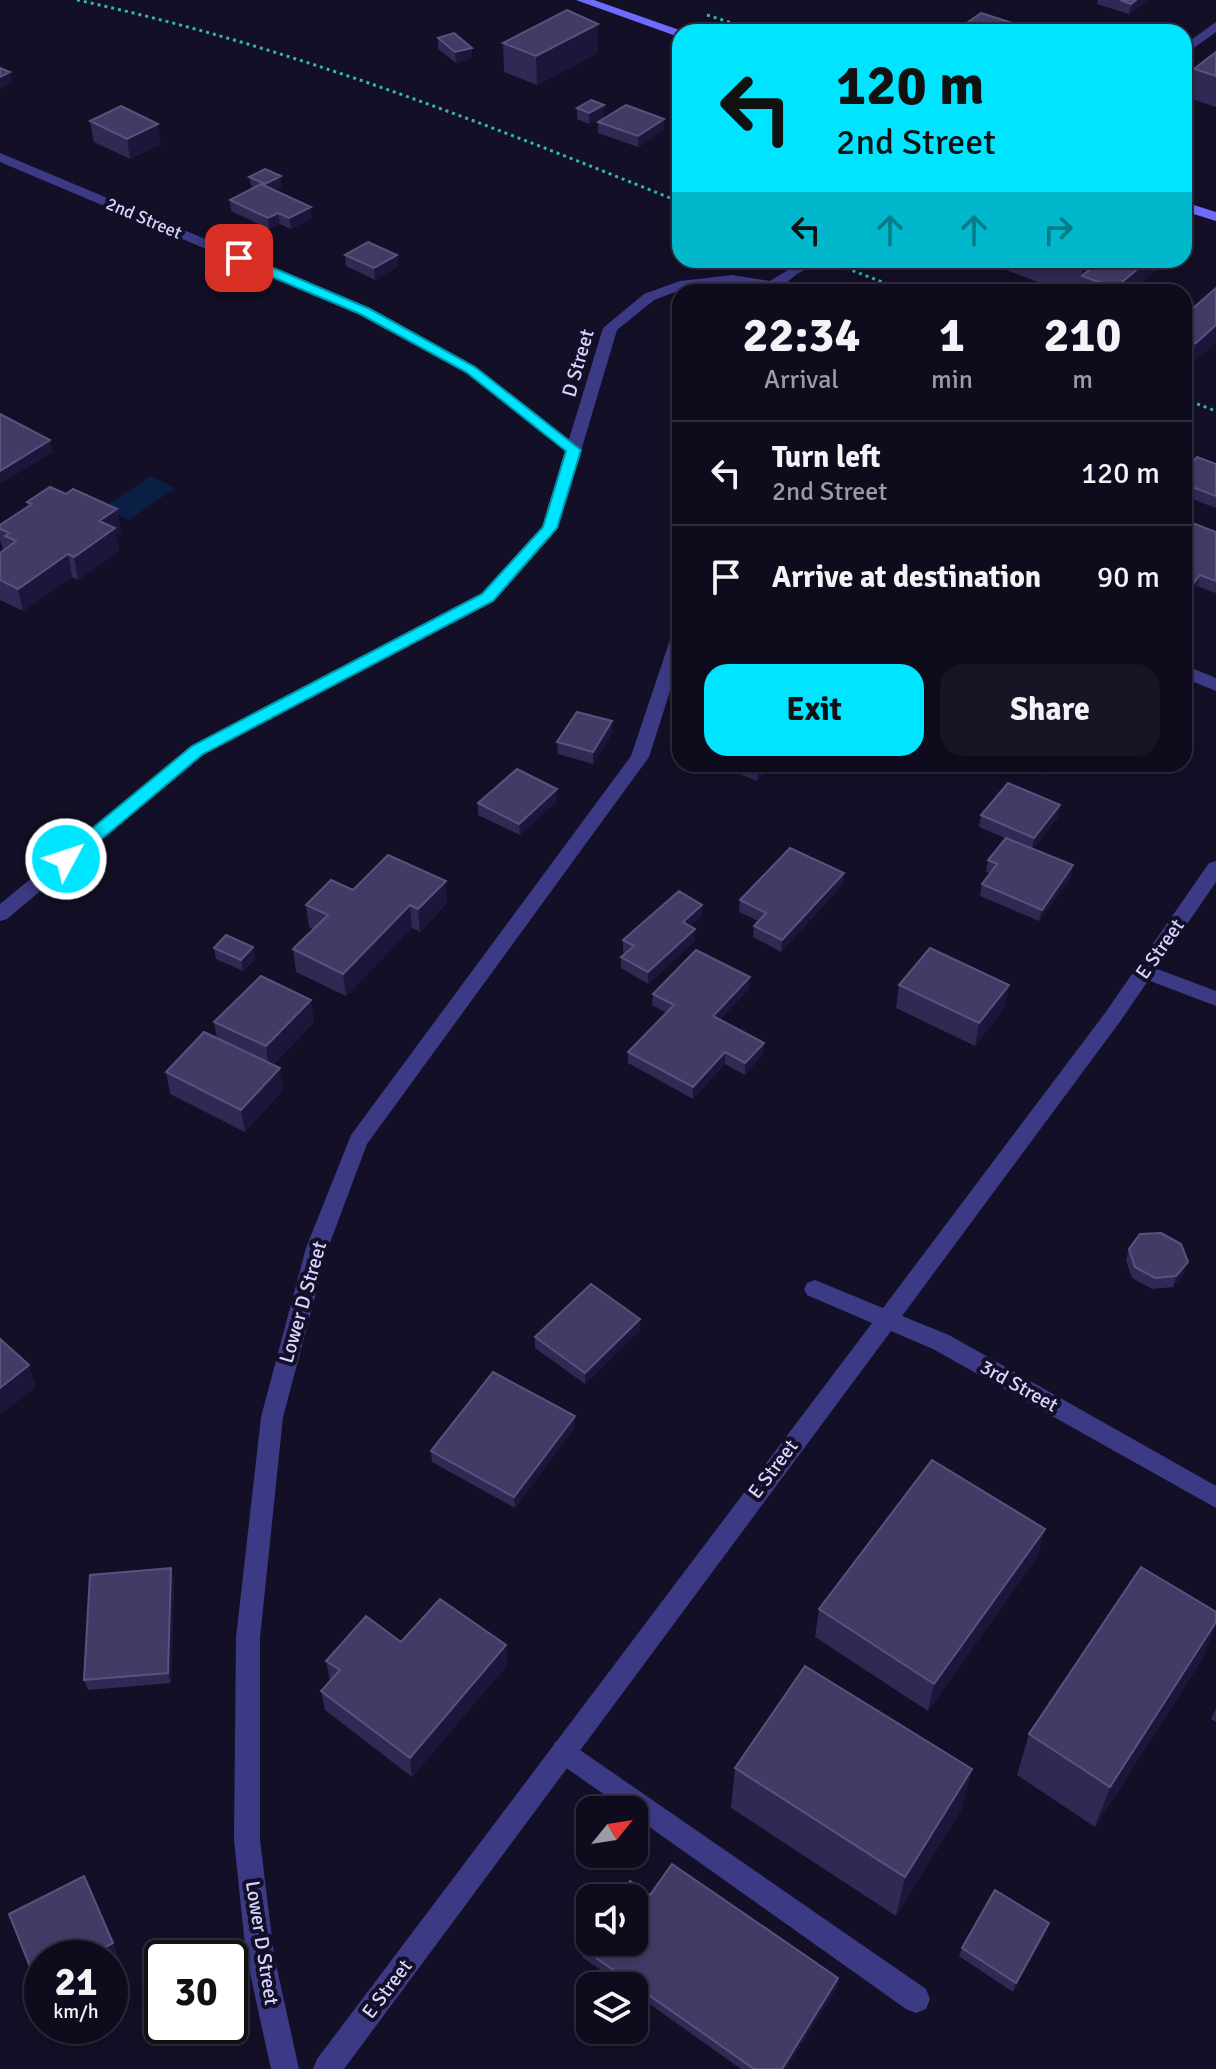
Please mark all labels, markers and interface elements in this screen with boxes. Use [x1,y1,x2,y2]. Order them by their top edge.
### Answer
text: 120 m [836,51,984,120]
icon: left [704,56,808,160]
text: 2nd Street [836,120,996,165]
street label: 2nd Street [103,192,185,244]
icon: left [784,208,828,252]
icon: ahead [868,208,912,252]
icon: ahead [952,208,996,252]
icon: right [1036,208,1080,252]
pin [205,224,273,292]
icon: arrive [217,236,261,280]
text: 22:34 [743,306,860,365]
text: 1 [939,306,965,365]
text: 210 [1044,306,1121,365]
street label: D Street [556,326,600,400]
text: Arrival [764,364,839,396]
text: min [931,364,973,396]
text: m [1072,364,1093,396]
text: Turn left [772,439,881,476]
icon: left [704,451,748,495]
text: 120 m [1081,455,1160,492]
text: 2nd Street [772,476,887,508]
icon: arrive [704,555,748,599]
text: Arrive at destination [772,559,1041,596]
text: 90 m [1097,559,1160,596]
button: Exit [704,664,924,756]
button: Share [940,664,1160,756]
position arrow [24,817,108,901]
street label: E Street [1130,914,1190,984]
street label: Lower D Street [274,1238,332,1366]
street label: 3rd Street [976,1354,1062,1418]
street label: E Street [743,1434,803,1504]
north arrow [576,1796,648,1868]
map controls [576,1796,648,2044]
street label: Lower D Street [240,1879,284,2007]
button: sound [576,1884,648,1956]
speed limit sign: 30 [144,1940,248,2044]
street label: E Street [357,1954,417,2024]
text: 21 [54,1957,98,2007]
button: layers [576,1972,648,2044]
text: km/h [53,1999,99,2024]

